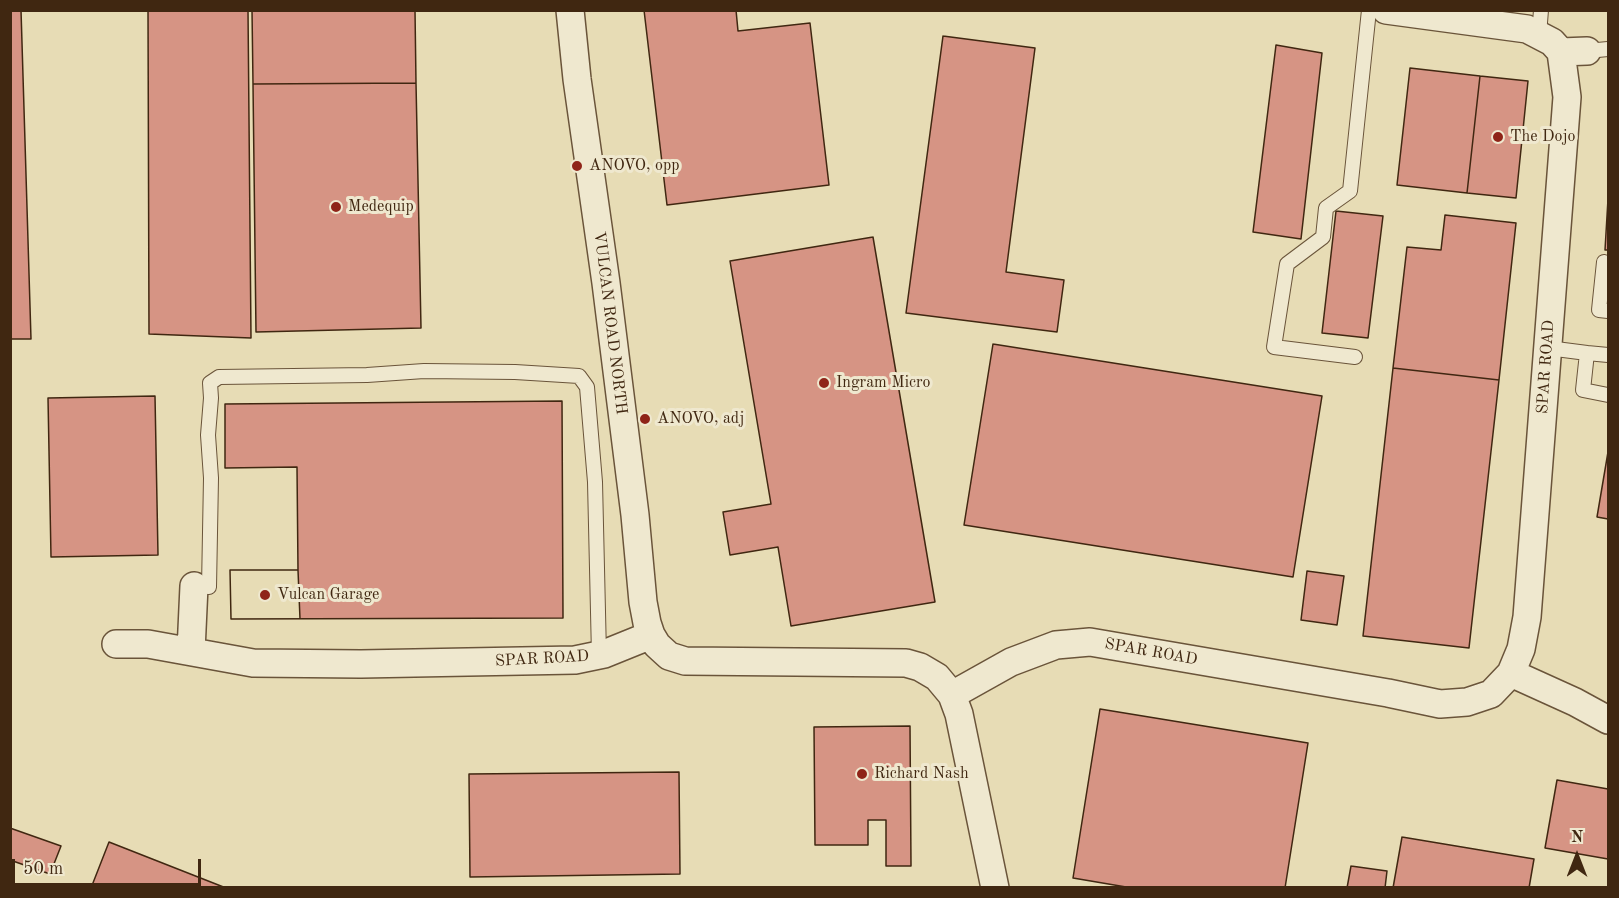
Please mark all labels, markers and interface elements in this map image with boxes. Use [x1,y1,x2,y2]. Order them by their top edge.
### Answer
place label: The Dojo [1510,127,1575,147]
marker: The Dojo [1491,130,1505,144]
place label: ANOVO, opp [589,156,679,176]
marker: ANOVO, opp [570,159,584,173]
place label: Medequip [348,197,414,217]
marker: Medequip [329,200,343,214]
street label: VULCAN ROAD NORTH [589,230,631,416]
street label: SPAR ROAD [1533,319,1559,415]
place label: Ingram Micro [836,373,930,393]
marker: Ingram Micro [817,376,831,390]
place label: ANOVO, adj [657,409,744,429]
marker: ANOVO, adj [638,412,652,426]
place label: Vulcan Garage [277,585,379,605]
marker: Vulcan Garage [258,588,272,602]
street label: SPAR ROAD [1103,634,1199,670]
street label: SPAR ROAD [494,647,590,671]
place label: Richard Nash [874,764,969,784]
marker: Richard Nash [855,767,869,781]
north arrow [1547,826,1607,886]
text: N [1571,830,1583,846]
scale bar [15,847,204,885]
text: 50 m [23,860,63,878]

